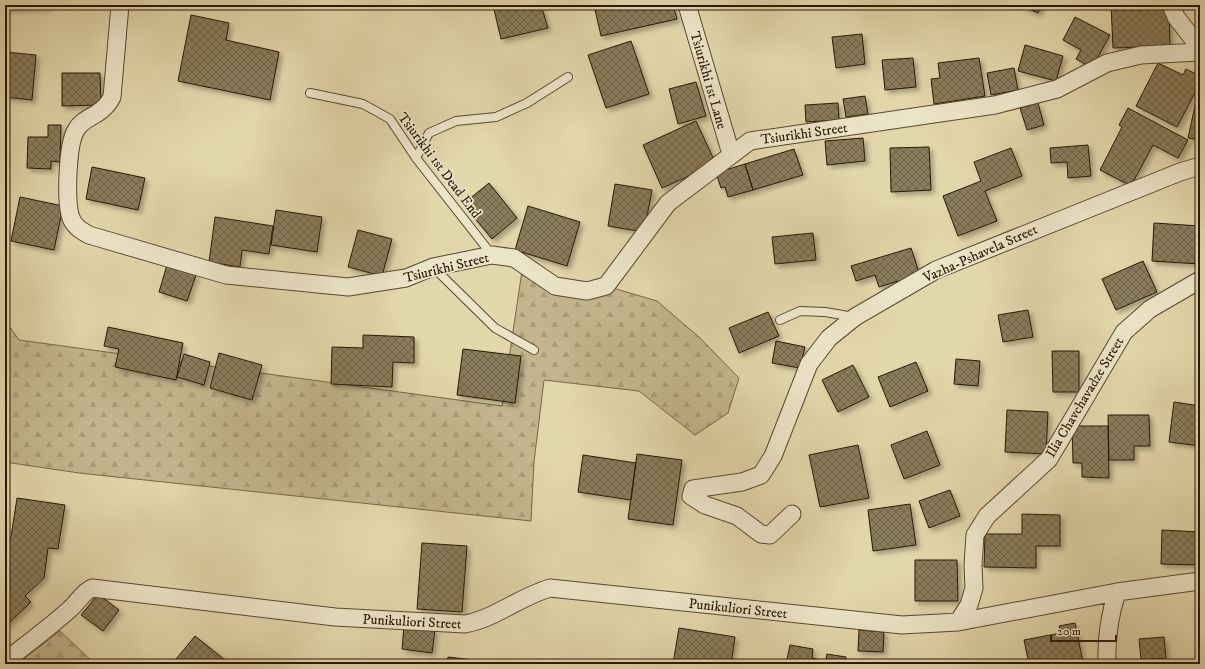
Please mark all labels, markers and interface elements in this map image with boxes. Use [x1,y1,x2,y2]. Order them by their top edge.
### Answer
street label: Tsiurikhi 1st Lane [686,29,731,131]
street label: Tsiurikhi 1st Dead End [394,109,485,222]
street label: Tsiurikhi Street [760,119,849,149]
street label: Vazha-Pshavela Street [920,220,1041,288]
street label: Tsiurikhi Street [402,249,491,287]
street label: Ilia Chavchavadze Street [1042,334,1128,461]
street label: Punikuliori Street [688,595,789,623]
street label: Punikuliori Street [362,610,462,634]
scale bar [1051,617,1116,643]
text: 20 m [1057,624,1081,639]

